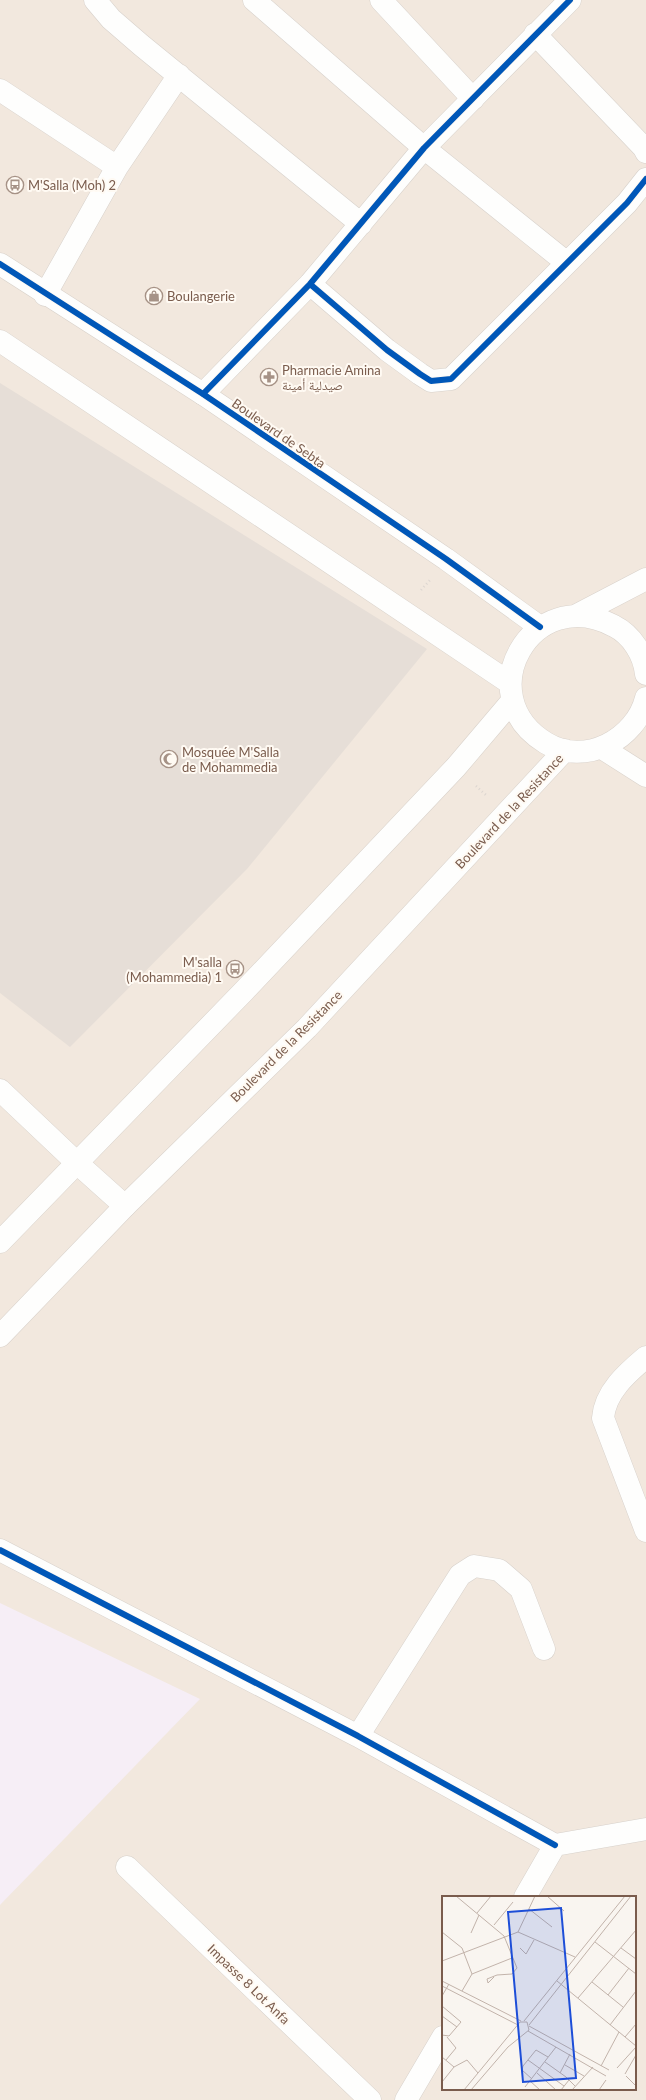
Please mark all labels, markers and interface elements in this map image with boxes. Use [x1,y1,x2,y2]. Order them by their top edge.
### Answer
bus stop icon: M'Salla (Moh) 2 [5,175,25,195]
place label: M'Salla (Moh) 2 [28,177,116,193]
shop icon: Boulangerie [144,286,164,306]
place label: Boulangerie [167,288,235,304]
place label: Pharmacie Amina صيدلية أمينة [282,362,381,393]
pharmacy icon: Pharmacie Amina صيدلية أمينة [259,367,279,387]
street label: Boulevard de Sebta [229,395,329,471]
place label: Mosquée M'Salla de Mohammedia [182,744,279,775]
mosque icon: Mosquée M'Salla de Mohammedia [159,749,179,769]
street label: Boulevard de la Resistance [452,750,567,872]
place label: M'salla (Mohammedia) 1 [126,954,222,985]
bus stop icon: M'salla (Mohammedia) 1 [225,959,245,979]
street label: Boulevard de la Resistance [227,987,345,1105]
inset map [442,1896,636,2090]
street label: Impasse 8 Lot Anfa [205,1941,293,2027]

